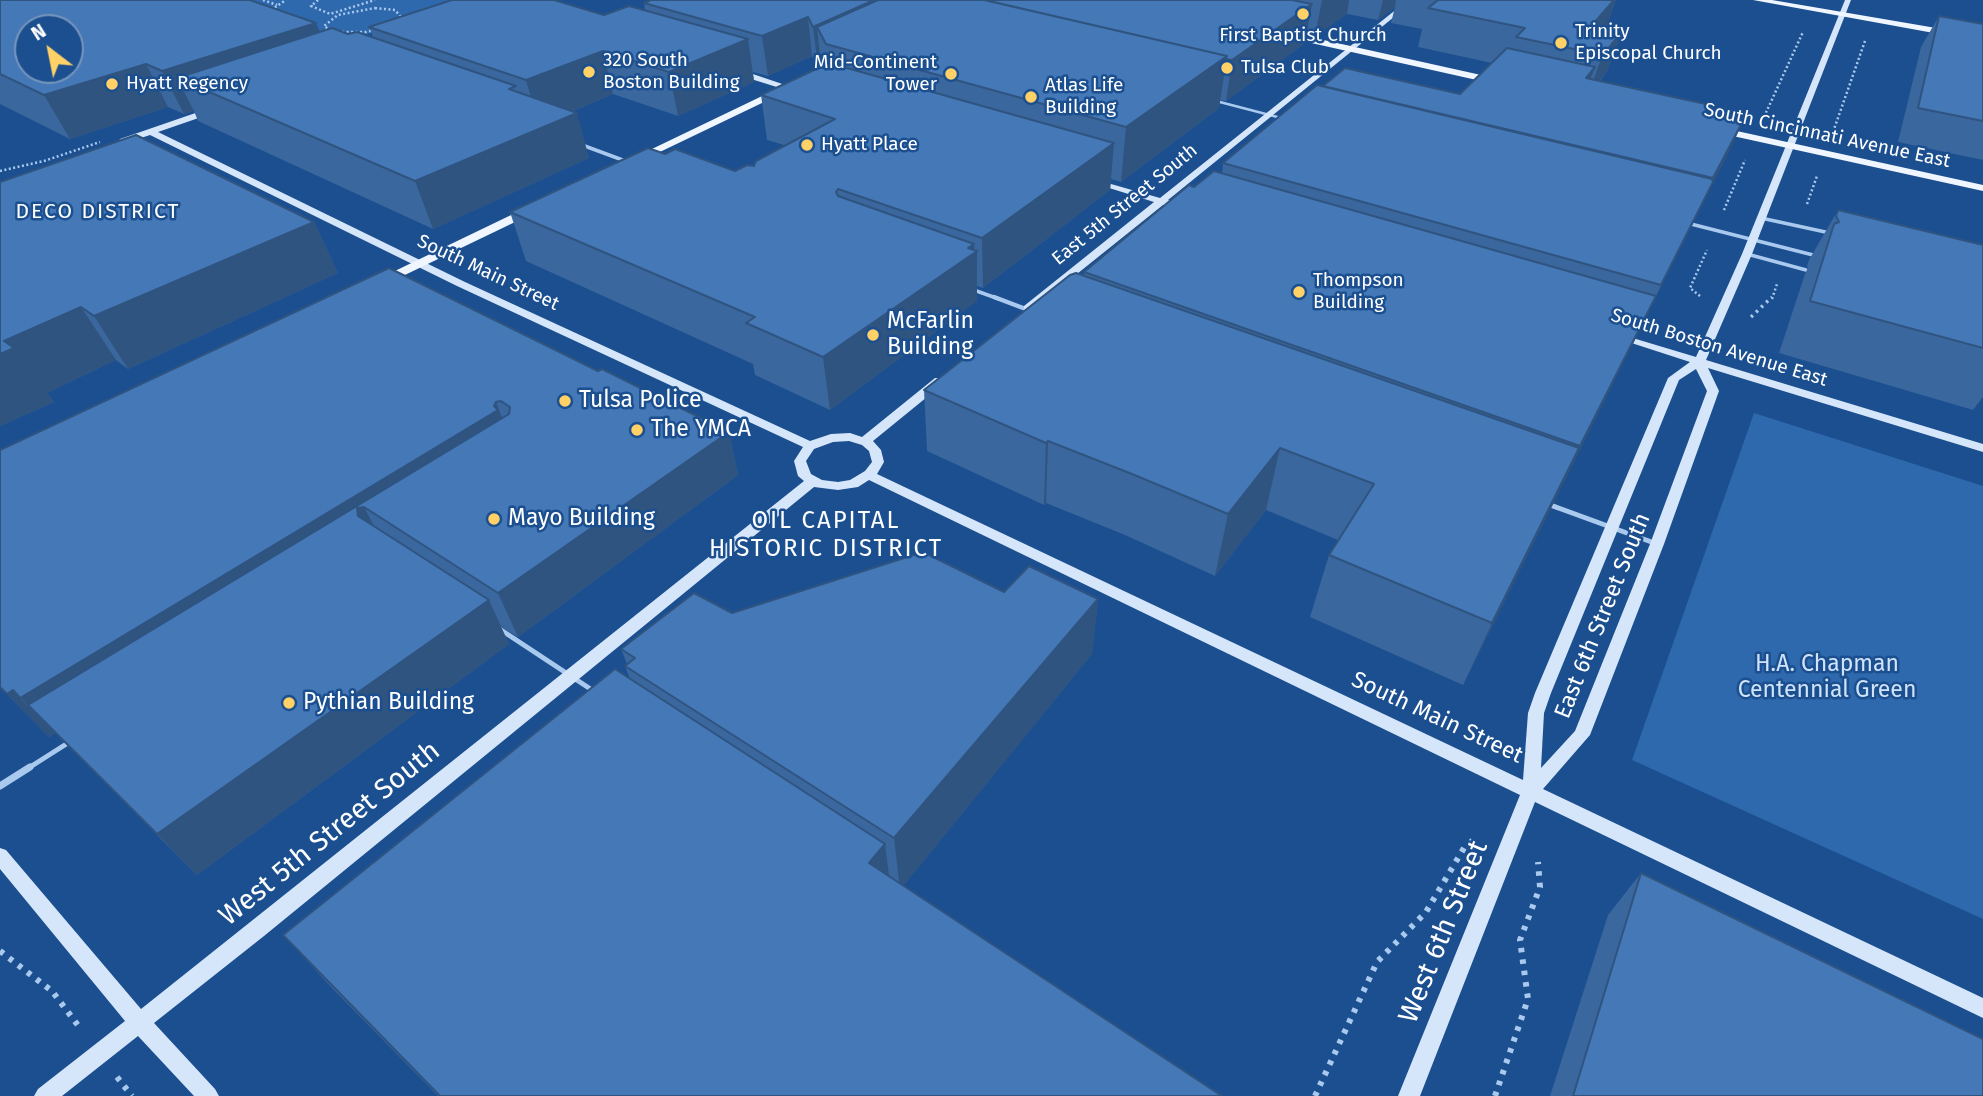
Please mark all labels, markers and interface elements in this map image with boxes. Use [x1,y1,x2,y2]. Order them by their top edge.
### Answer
marker: First Baptist Church [1295,6,1311,22]
north arrow [14,14,84,84]
text: N [27,19,50,46]
place label: Trinity Episcopal Church [1575,21,1722,65]
place label: First Baptist Church [1219,25,1387,47]
marker: Trinity Episcopal Church [1553,35,1569,51]
place label: 320 South Boston Building [603,50,740,94]
place label: Mid-Continent Tower [814,52,937,96]
place label: Tulsa Club [1241,57,1329,79]
marker: Tulsa Club [1219,60,1235,76]
marker: 320 South Boston Building [581,64,597,80]
marker: Mid-Continent Tower [943,66,959,82]
place label: Hyatt Regency [126,73,248,95]
place label: Atlas Life Building [1045,75,1123,119]
marker: Hyatt Regency [104,76,120,92]
marker: Atlas Life Building [1023,89,1039,105]
street label: South Cincinnati Avenue East [1702,99,1952,173]
place label: Hyatt Place [821,134,918,156]
marker: Hyatt Place [799,137,815,153]
street label: East 5th Street South [1048,139,1202,271]
district label: DECO DISTRICT [17,199,179,225]
street label: South Main Street [414,230,562,316]
place label: Thompson Building [1313,270,1404,314]
marker: Thompson Building [1291,284,1307,300]
street label: South Boston Avenue East [1608,304,1830,392]
place label: McFarlin Building [887,308,974,362]
marker: McFarlin Building [865,327,881,343]
place label: Tulsa Police [579,387,702,415]
marker: Tulsa Police [557,393,573,409]
place label: The YMCA [651,416,751,444]
marker: The YMCA [629,422,645,438]
place label: Mayo Building [508,505,655,533]
district label: OIL CAPITAL HISTORIC DISTRICT [711,507,941,563]
street label: East 6th Street South [1549,509,1657,723]
marker: Mayo Building [486,511,502,527]
park label: H.A. Chapman Centennial Green [1738,651,1916,705]
street label: South Main Street [1347,666,1527,770]
place label: Pythian Building [303,689,474,717]
marker: Pythian Building [281,695,297,711]
street label: West 5th Street South [213,735,447,933]
street label: West 6th Street [1392,836,1496,1028]

